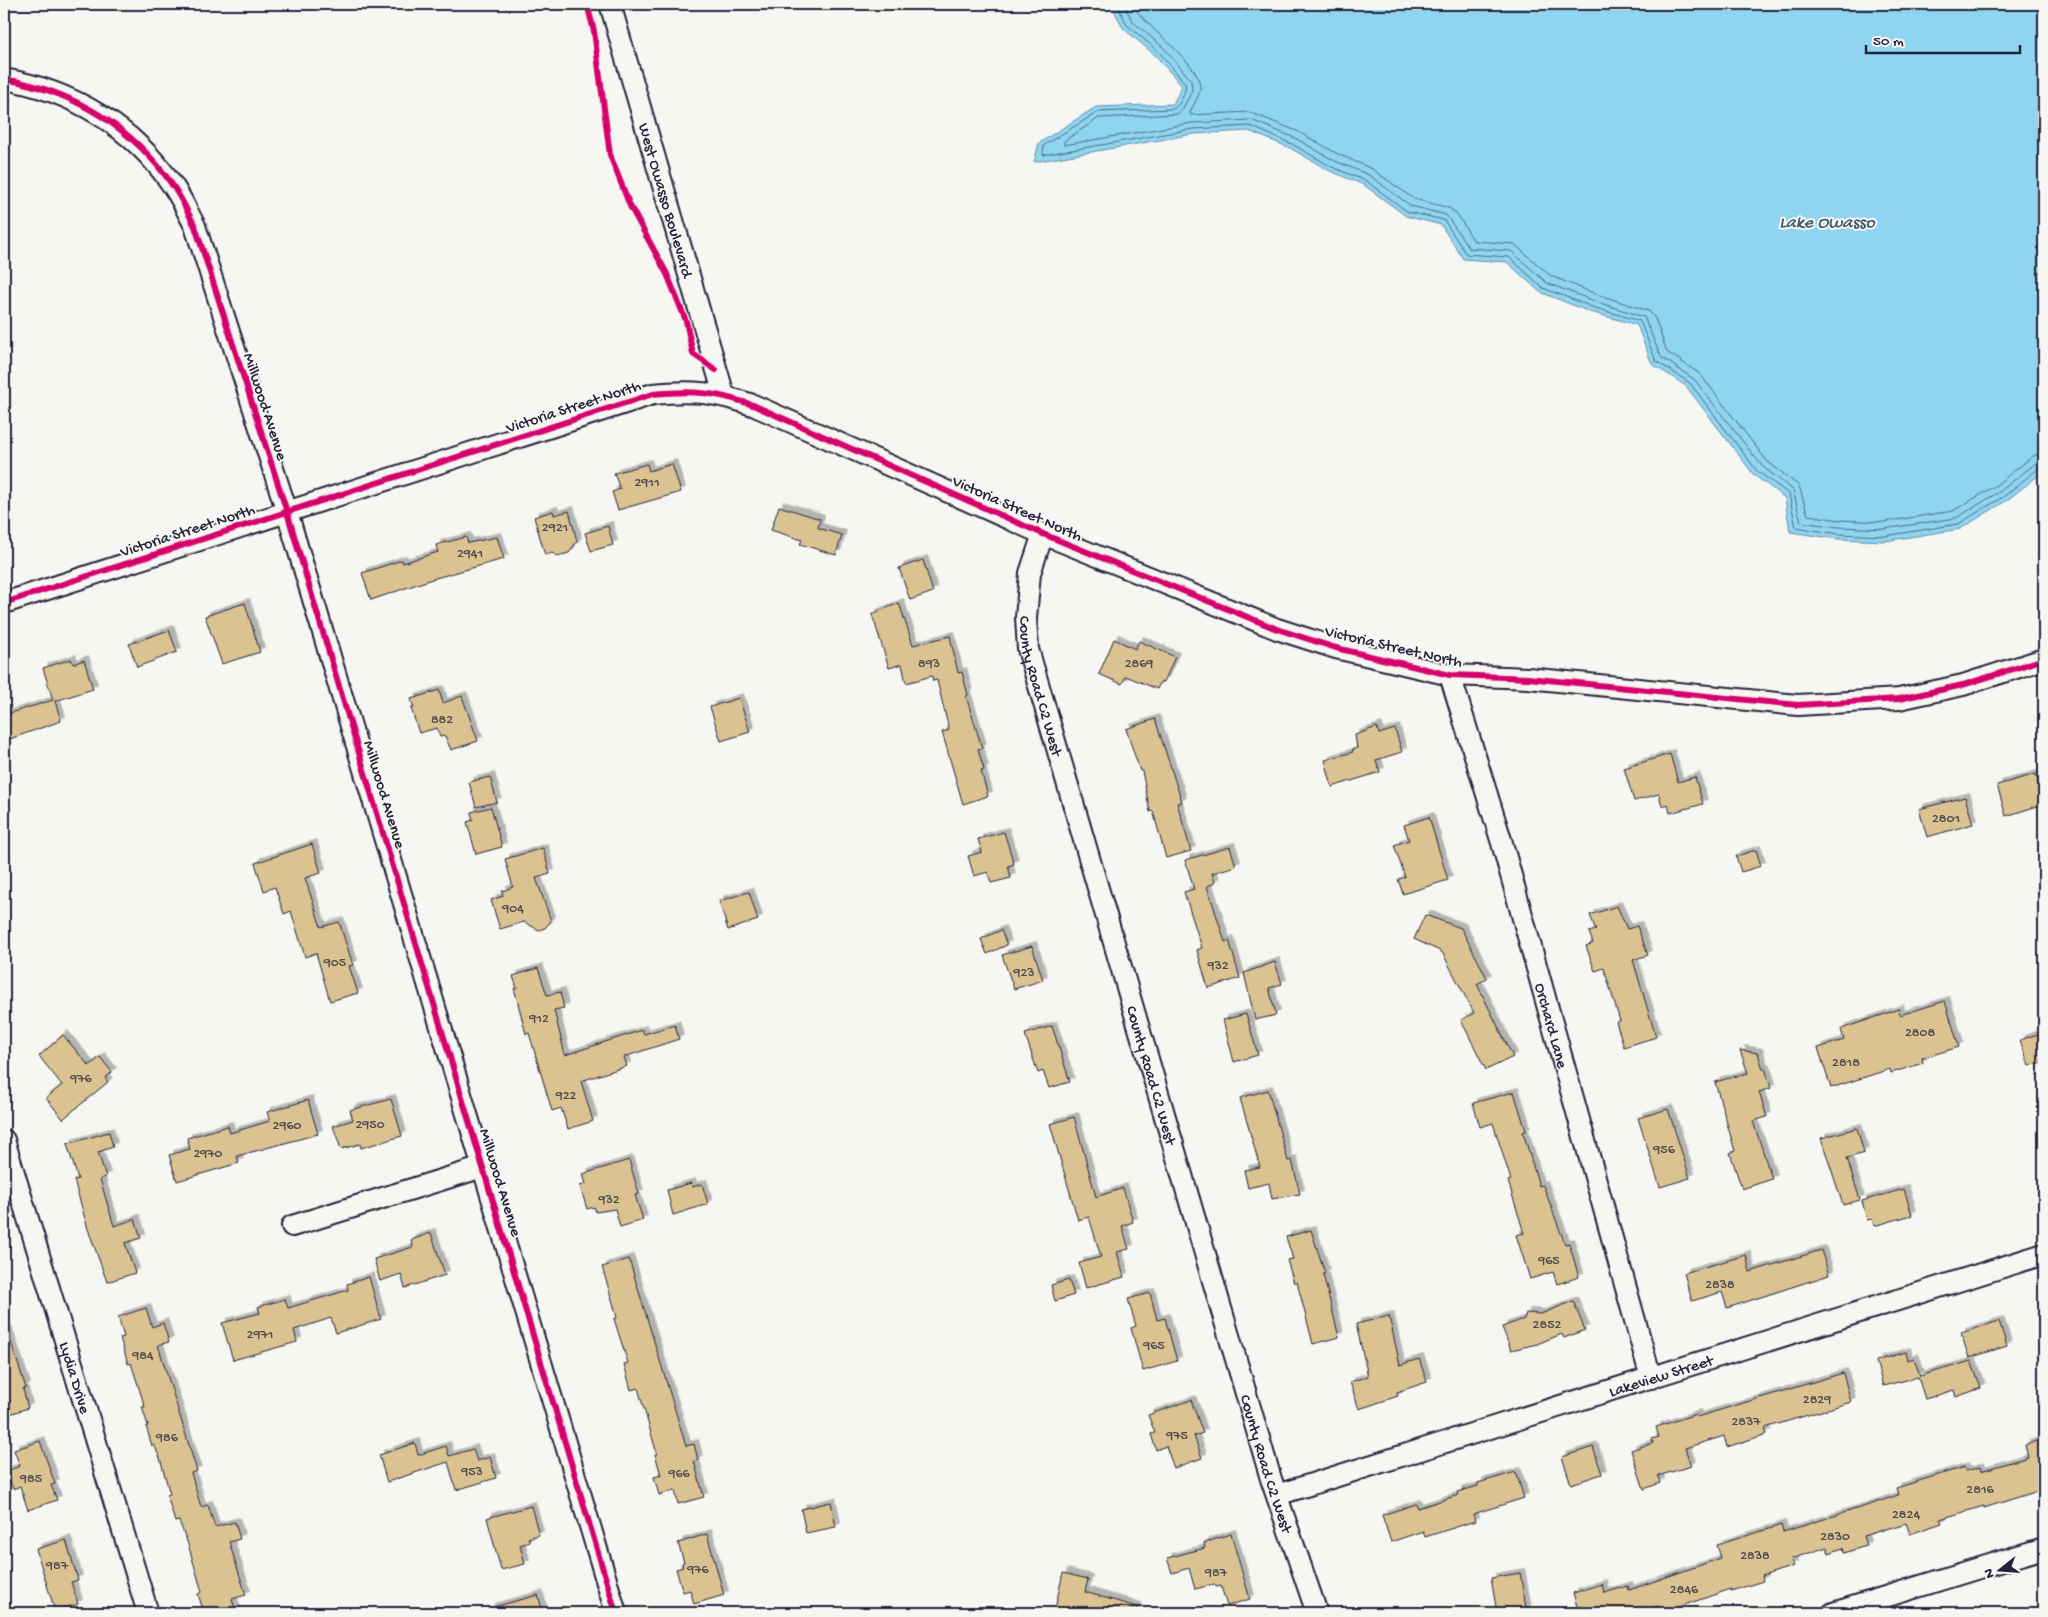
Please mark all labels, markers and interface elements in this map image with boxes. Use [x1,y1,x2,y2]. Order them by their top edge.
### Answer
scale bar [1866,22,2019,54]
text: 50 m [1873,33,1904,51]
street label: West Owasso Boulevard [632,121,696,282]
water label: Lake Owasso [1779,213,1875,234]
street label: Millwood Avenue [237,351,290,464]
street label: Victoria Street North [503,377,644,439]
street label: Victoria Street North [948,473,1085,548]
house number: 2911 [634,475,660,492]
street label: Victoria Street North [117,501,258,563]
house number: 2921 [542,520,568,537]
house number: 2941 [457,546,483,563]
street label: County Road C2 West [1013,615,1065,760]
street label: Victoria Street North [1322,623,1464,674]
house number: 893 [918,656,940,673]
house number: 2869 [1125,656,1153,673]
house number: 882 [431,712,453,729]
street label: Millwood Avenue [357,739,408,852]
house number: 2801 [1932,811,1960,828]
house number: 904 [501,901,524,918]
house number: 905 [323,955,346,972]
house number: 932 [1206,958,1229,975]
house number: 923 [1012,965,1035,982]
street label: Orchard Lane [1528,981,1570,1072]
street label: County Road C2 West [1120,1004,1179,1149]
house number: 912 [528,1011,549,1028]
house number: 2808 [1905,1025,1935,1042]
house number: 2818 [1832,1055,1860,1072]
house number: 976 [69,1071,93,1088]
house number: 922 [555,1088,577,1105]
house number: 2950 [355,1117,385,1134]
house number: 2960 [273,1118,302,1135]
street label: Millwood Avenue [473,1127,524,1240]
house number: 956 [1652,1142,1676,1159]
house number: 2970 [193,1146,223,1163]
house number: 932 [597,1192,620,1209]
house number: 965 [1537,1253,1560,1270]
house number: 2838 [1705,1277,1735,1294]
house number: 2852 [1533,1317,1562,1334]
house number: 2971 [247,1327,273,1344]
house number: 965 [1142,1338,1165,1355]
street label: Lydia Drive [53,1340,93,1417]
house number: 984 [131,1348,154,1365]
street label: Lakeview Street [1607,1352,1717,1403]
house number: 2829 [1803,1392,1831,1409]
street label: County Road C2 West [1234,1393,1295,1537]
house number: 2837 [1731,1414,1761,1431]
house number: 975 [1165,1428,1188,1445]
house number: 986 [155,1430,179,1447]
house number: 953 [460,1464,483,1481]
house number: 966 [667,1466,691,1483]
house number: 985 [19,1471,42,1488]
house number: 2816 [1966,1482,1995,1499]
house number: 2824 [1892,1507,1920,1524]
house number: 2830 [1820,1529,1850,1546]
north arrow [1976,1544,2026,1594]
house number: 2838 [1740,1548,1770,1565]
house number: 987 [45,1558,69,1575]
house number: 976 [686,1562,710,1579]
house number: 987 [1204,1565,1228,1582]
text: N [1980,1566,1999,1580]
house number: 2846 [1670,1582,1699,1599]

